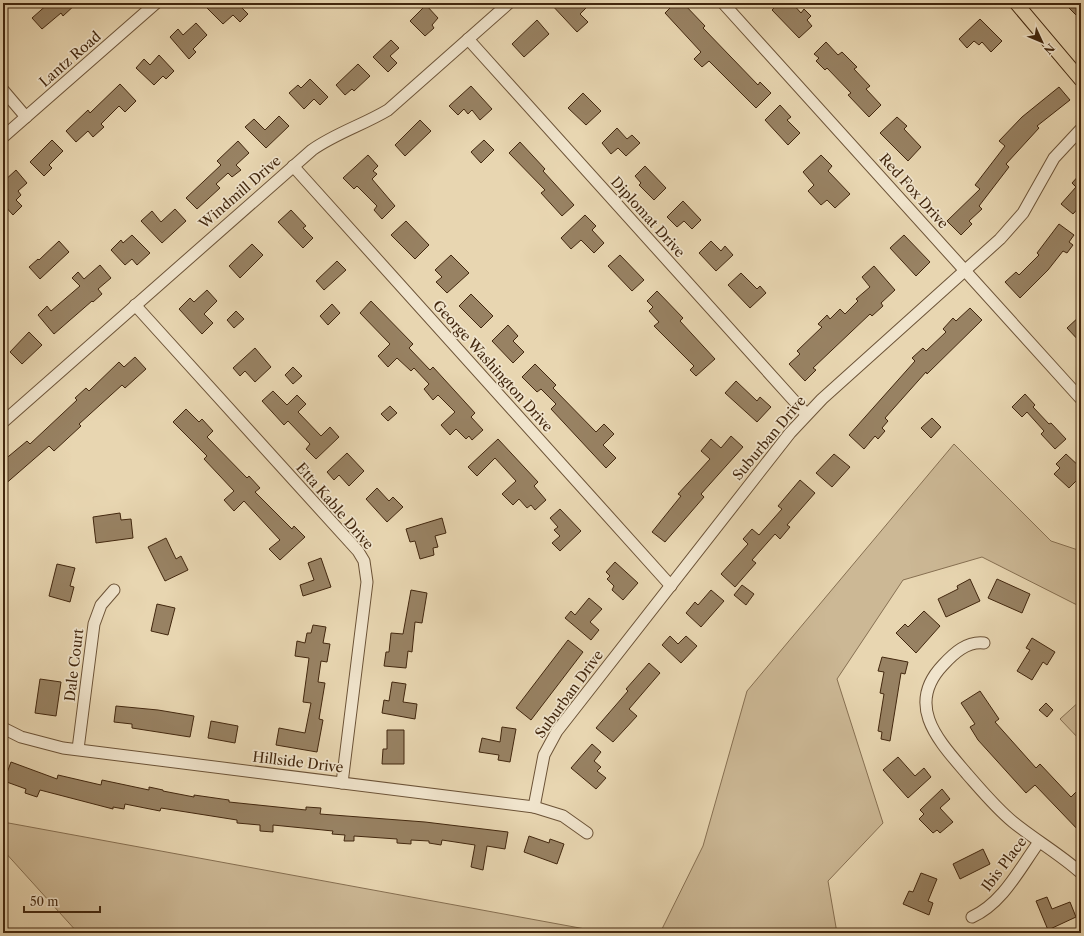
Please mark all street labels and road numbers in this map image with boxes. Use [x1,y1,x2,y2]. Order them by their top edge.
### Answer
street label: Lantz Road [35,27,105,91]
street label: Red Fox Drive [876,150,953,232]
street label: Windmill Drive [195,151,285,233]
street label: Diplomat Drive [607,173,689,261]
street label: George Washington Drive [429,296,557,436]
street label: Suburban Drive [728,392,810,484]
street label: Etta Kable Drive [292,459,378,553]
street label: Dale Court [61,627,87,702]
street label: Suburban Drive [531,646,607,742]
street label: Hillside Drive [252,747,345,777]
street label: Ibis Place [978,833,1030,895]

